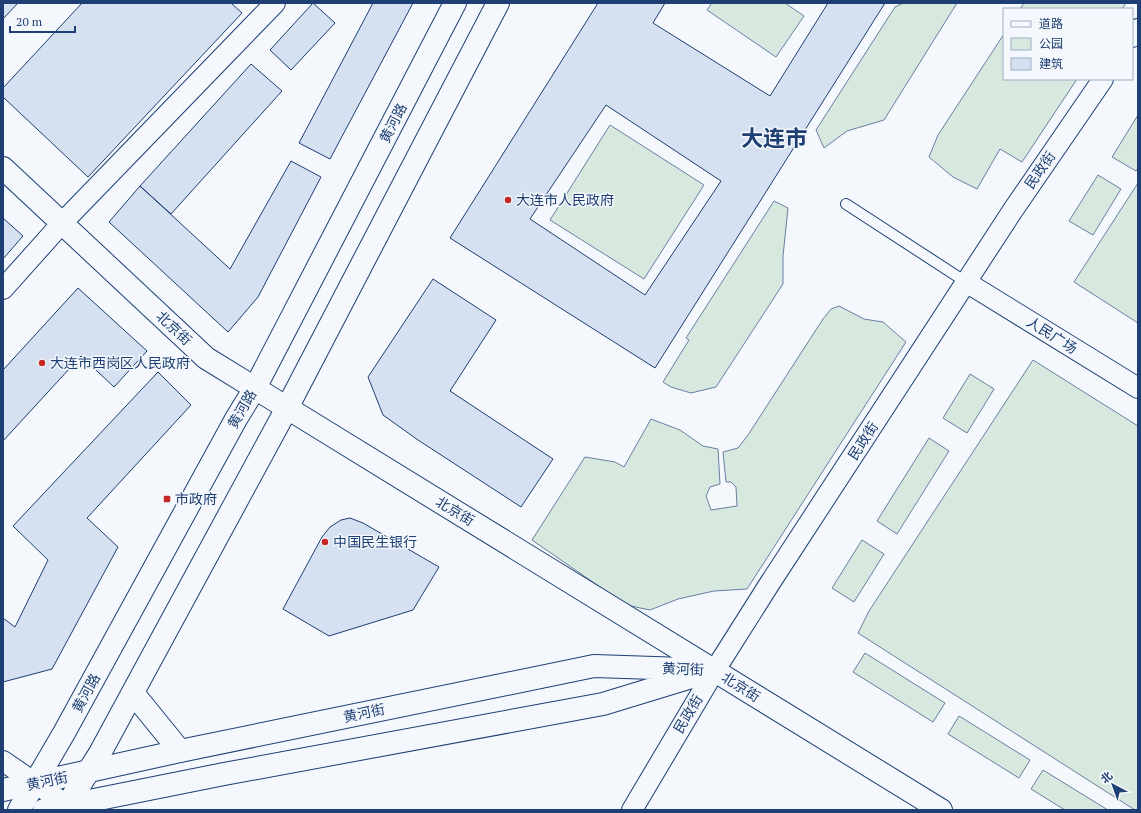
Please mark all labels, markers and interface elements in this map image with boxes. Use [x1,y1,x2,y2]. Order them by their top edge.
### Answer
scale bar [10,8,75,34]
legend [1003,8,1133,80]
text: 20 m [16,14,43,29]
text: 道路 [1039,16,1063,31]
text: 公园 [1039,36,1063,51]
text: 建筑 [1039,56,1063,71]
street label: 黄河路 [375,100,411,146]
district label: 大连市 [741,123,807,152]
street label: 民政街 [1020,147,1059,192]
place label: 大连市人民政府 [516,190,614,209]
marker: 大连市人民政府 [503,195,513,205]
street label: 北京街 [153,306,196,349]
street label: 人民广场 [1023,312,1081,357]
place label: 大连市西岗区人民政府 [50,353,190,372]
marker: 大连市西岗区人民政府 [37,358,47,368]
street label: 黄河路 [223,386,260,432]
street label: 民政街 [843,418,882,464]
place label: 市政府 [175,489,217,508]
street label: 北京街 [432,492,478,530]
marker: 市政府 [162,494,172,504]
place label: 中国民生银行 [333,532,417,551]
marker: 中国民生银行 [320,537,330,547]
street label: 黄河街 [662,658,704,679]
street label: 北京街 [718,667,764,706]
street label: 黄河路 [67,670,104,716]
street label: 民政街 [669,691,707,737]
street label: 黄河街 [341,699,386,726]
north arrow [1093,765,1133,805]
street label: 黄河街 [24,767,69,794]
text: 北 [1098,769,1115,786]

